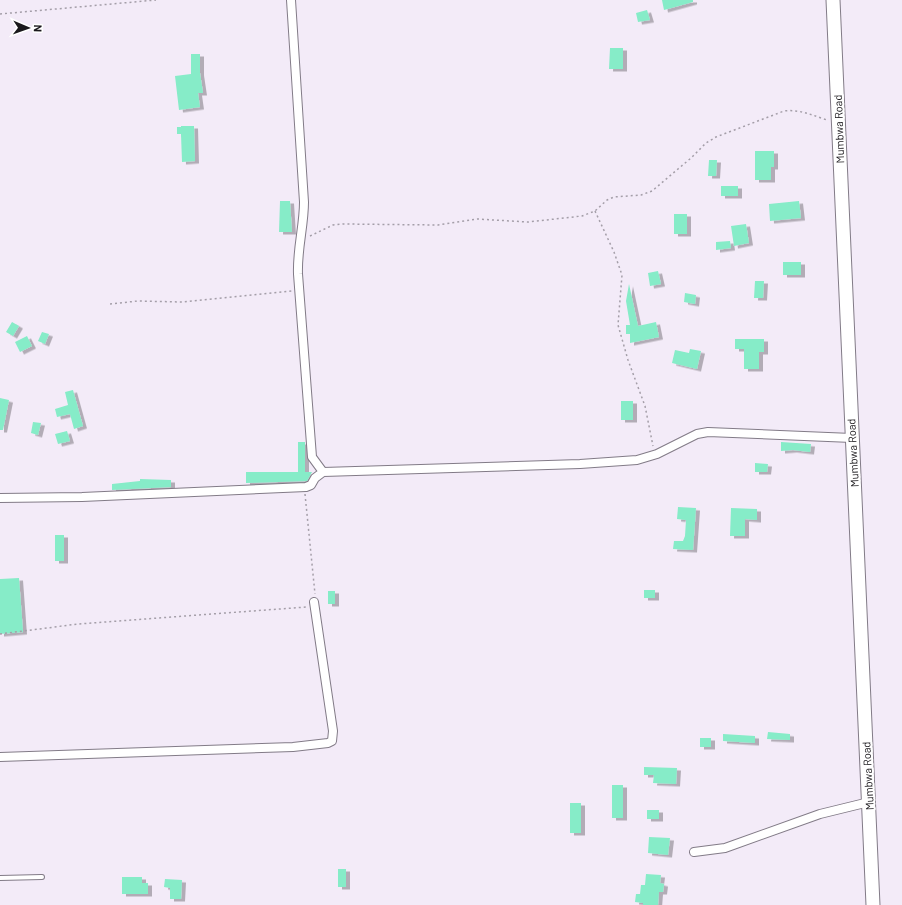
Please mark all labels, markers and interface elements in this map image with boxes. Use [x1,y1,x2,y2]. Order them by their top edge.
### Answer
north arrow [8,8,48,48]
text: N [32,24,45,32]
street label: Mumbwa Road [831,94,846,164]
street label: Mumbwa Road [844,418,861,488]
street label: Mumbwa Road [859,741,876,811]

